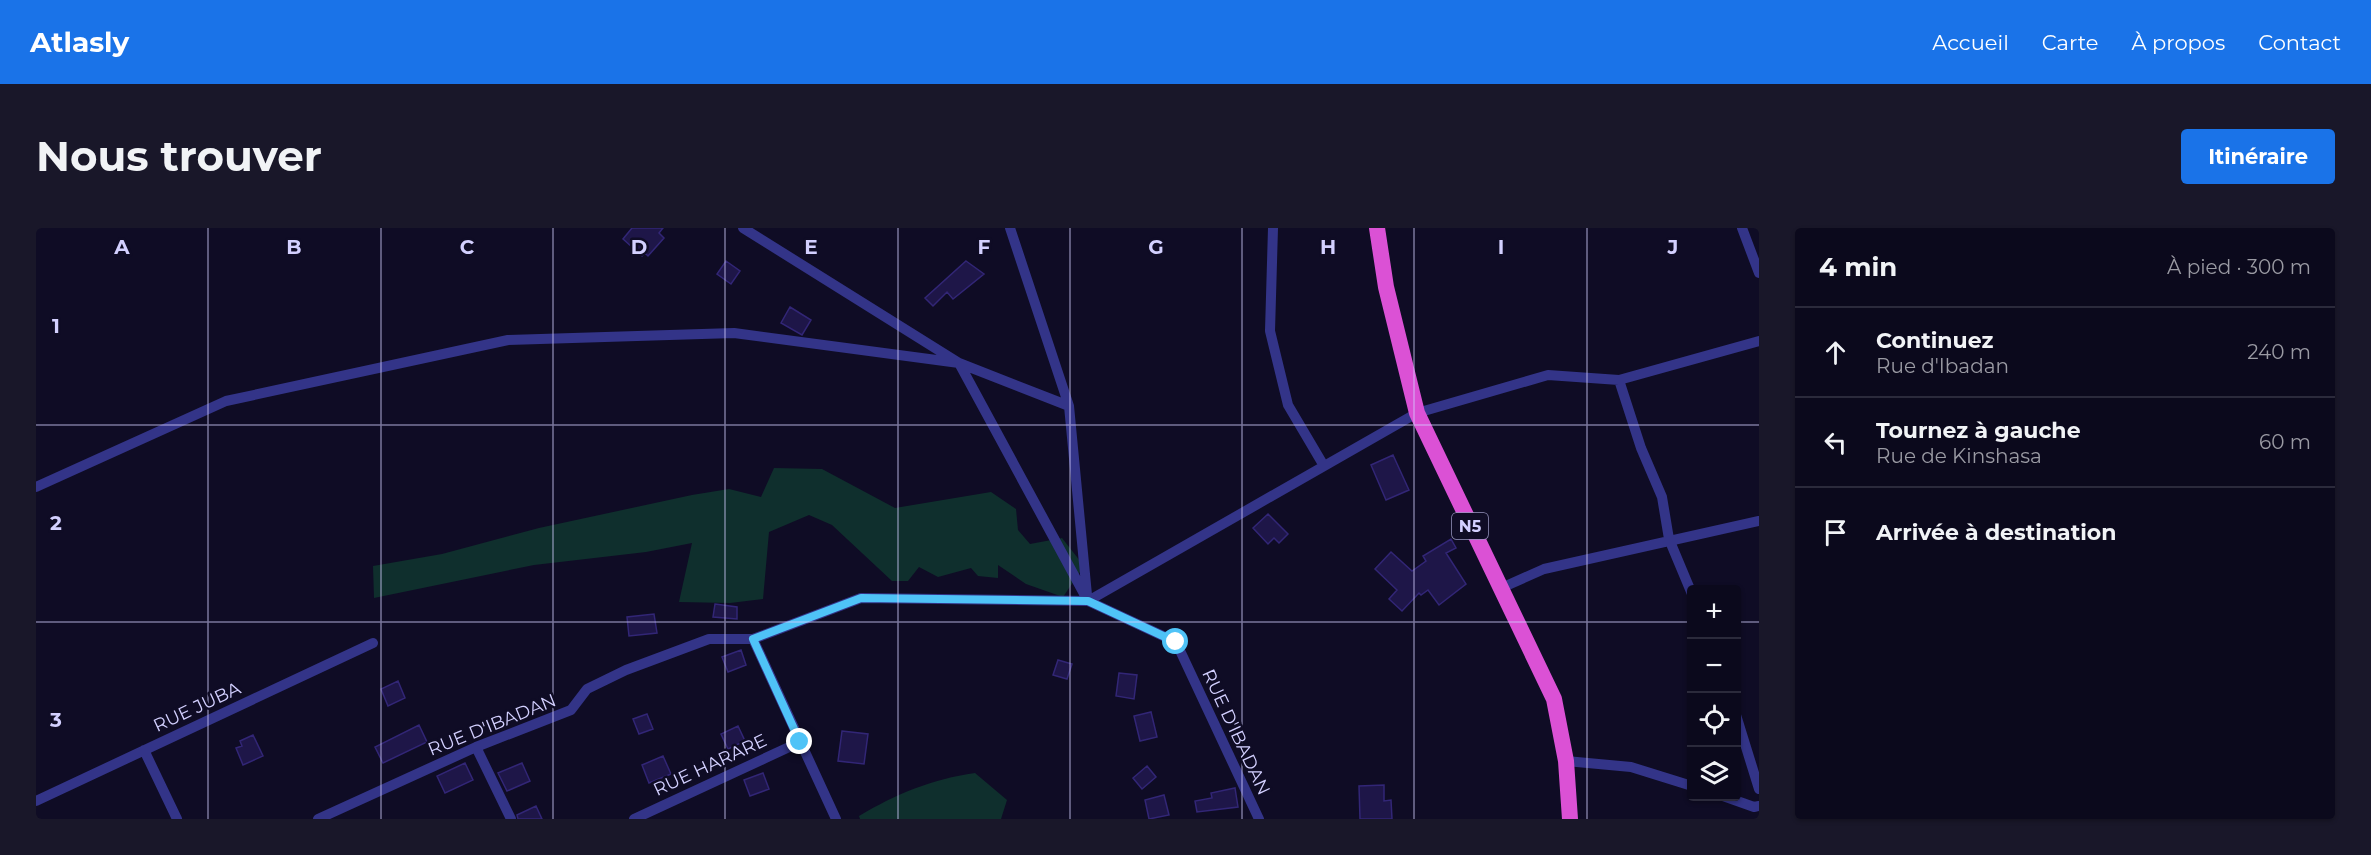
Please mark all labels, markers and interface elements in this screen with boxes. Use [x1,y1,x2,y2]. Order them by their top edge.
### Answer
text: Atlasly [30,25,129,59]
text: Accueil [1932,30,2009,55]
text: Carte [2042,30,2098,55]
text: À propos [2131,30,2225,55]
text: Contact [2258,30,2341,55]
button: Itinéraire [2181,129,2335,184]
text: Nous trouver [36,130,322,182]
text: A [113,235,130,259]
text: B [286,235,302,259]
text: C [460,235,475,259]
text: D [631,235,647,259]
text: E [804,235,818,259]
text: F [978,235,991,259]
text: G [1148,235,1164,259]
text: H [1320,235,1336,259]
text: I [1498,235,1504,259]
text: J [1667,235,1678,259]
text: 4 min [1819,251,1897,283]
text: À pied · 300 m [2167,255,2311,279]
text: 1 [52,314,60,338]
text: Continuez [1876,327,1993,354]
icon: ahead [1819,336,1852,369]
text: 240 m [2247,340,2311,364]
text: Rue d'Ibadan [1876,354,2009,378]
text: Tournez à gauche [1876,417,2081,444]
icon: left [1819,426,1852,459]
text: 60 m [2259,430,2311,454]
text: Rue de Kinshasa [1876,444,2042,468]
text: 2 [50,511,62,535]
road number: N5 [1452,513,1488,539]
icon: arrive [1819,516,1852,549]
text: Arrivée à destination [1876,519,2116,546]
map controls [1687,585,1741,801]
button: + [1687,585,1741,639]
route start [1162,628,1188,654]
button: − [1687,639,1741,693]
street label: RUE D'IBADAN [1197,666,1275,798]
street label: RUE JUBA [150,677,244,737]
street label: RUE D'IBADAN [425,689,559,761]
button: locate [1687,693,1741,747]
text: 3 [49,708,62,732]
route end [786,728,812,754]
street label: RUE HARARE [650,729,770,801]
button: layers [1687,747,1741,801]

